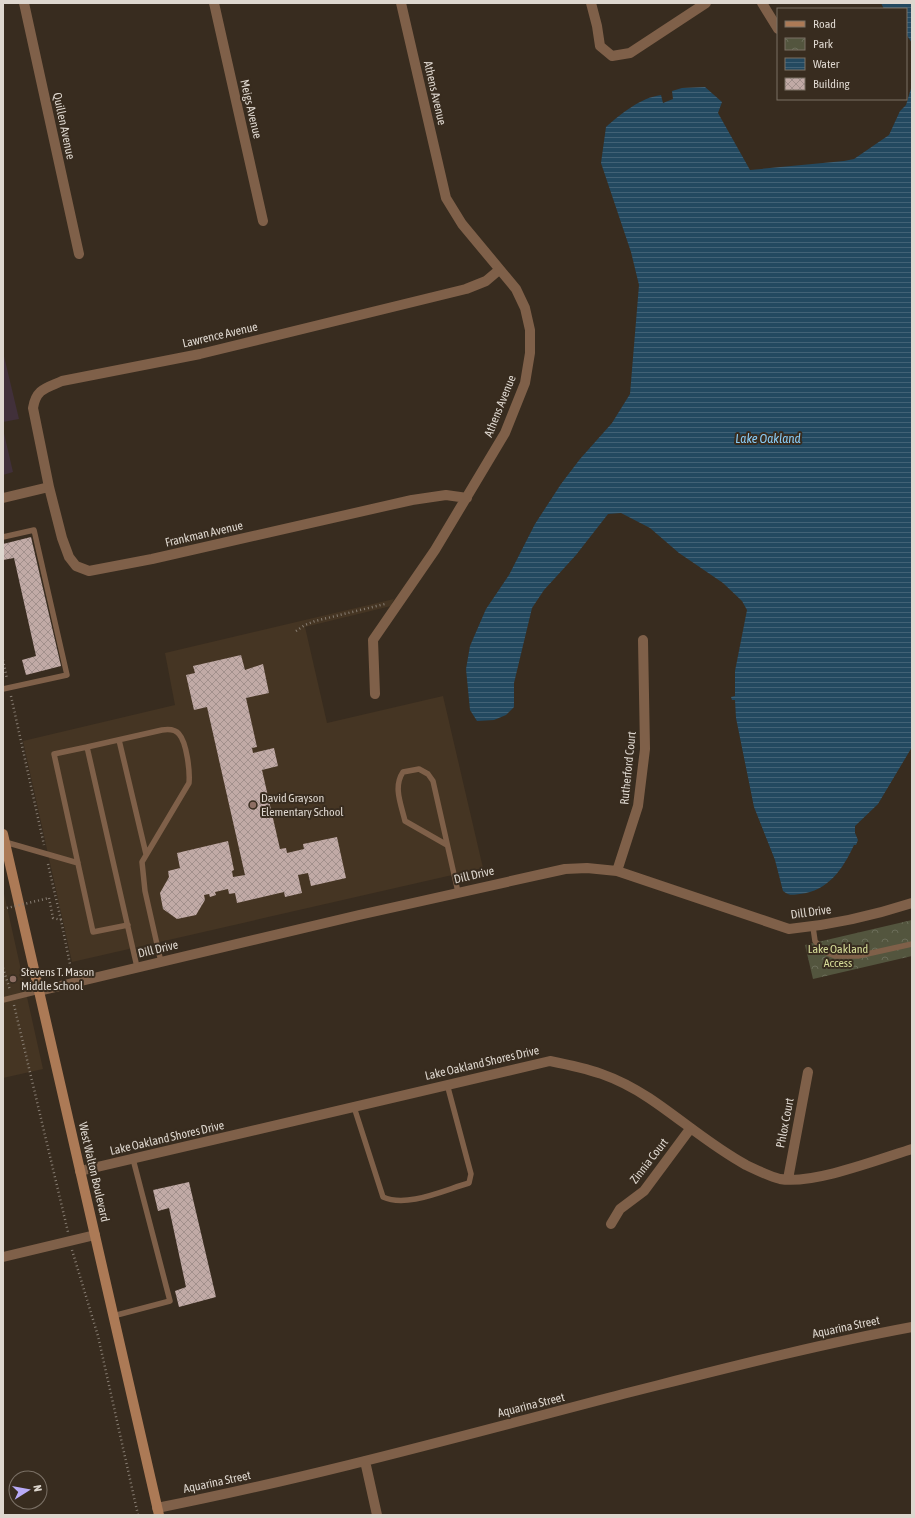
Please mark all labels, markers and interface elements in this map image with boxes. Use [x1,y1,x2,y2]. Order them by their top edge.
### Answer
legend [777,8,907,100]
text: Road [813,17,836,31]
text: Park [813,37,834,51]
text: Water [813,57,840,71]
street label: Athens Avenue [421,59,449,127]
text: Building [813,77,851,91]
street label: Meigs Avenue [237,78,265,140]
street label: Quillen Avenue [50,91,78,161]
street label: Lawrence Avenue [181,320,259,350]
street label: Athens Avenue [481,373,519,439]
water label: Lake Oakland [735,431,801,446]
street label: Frankman Avenue [164,518,244,550]
street label: Rutherford Court [617,730,639,805]
place label: David Grayson Elementary School [261,791,344,819]
marker: David Grayson Elementary School [248,800,258,810]
street label: Dill Drive [453,864,495,886]
street label: Dill Drive [790,902,832,922]
street label: Dill Drive [137,938,179,960]
park label: Lake Oakland Access [808,942,868,970]
place label: Stevens T. Mason Middle School [21,965,94,993]
marker: Stevens T. Mason Middle School [8,974,18,984]
street label: Lake Oakland Shores Drive [424,1043,540,1083]
street label: Phlox Court [773,1096,797,1149]
street label: Lake Oakland Shores Drive [109,1118,225,1158]
street label: West Walton Boulevard [76,1121,112,1223]
street label: Zinnia Court [627,1135,671,1186]
street label: Aquarina Street [811,1313,882,1341]
street label: Aquarina Street [496,1390,567,1420]
street label: Aquarina Street [182,1468,253,1496]
north arrow [8,1470,48,1510]
text: N [31,1484,44,1492]

